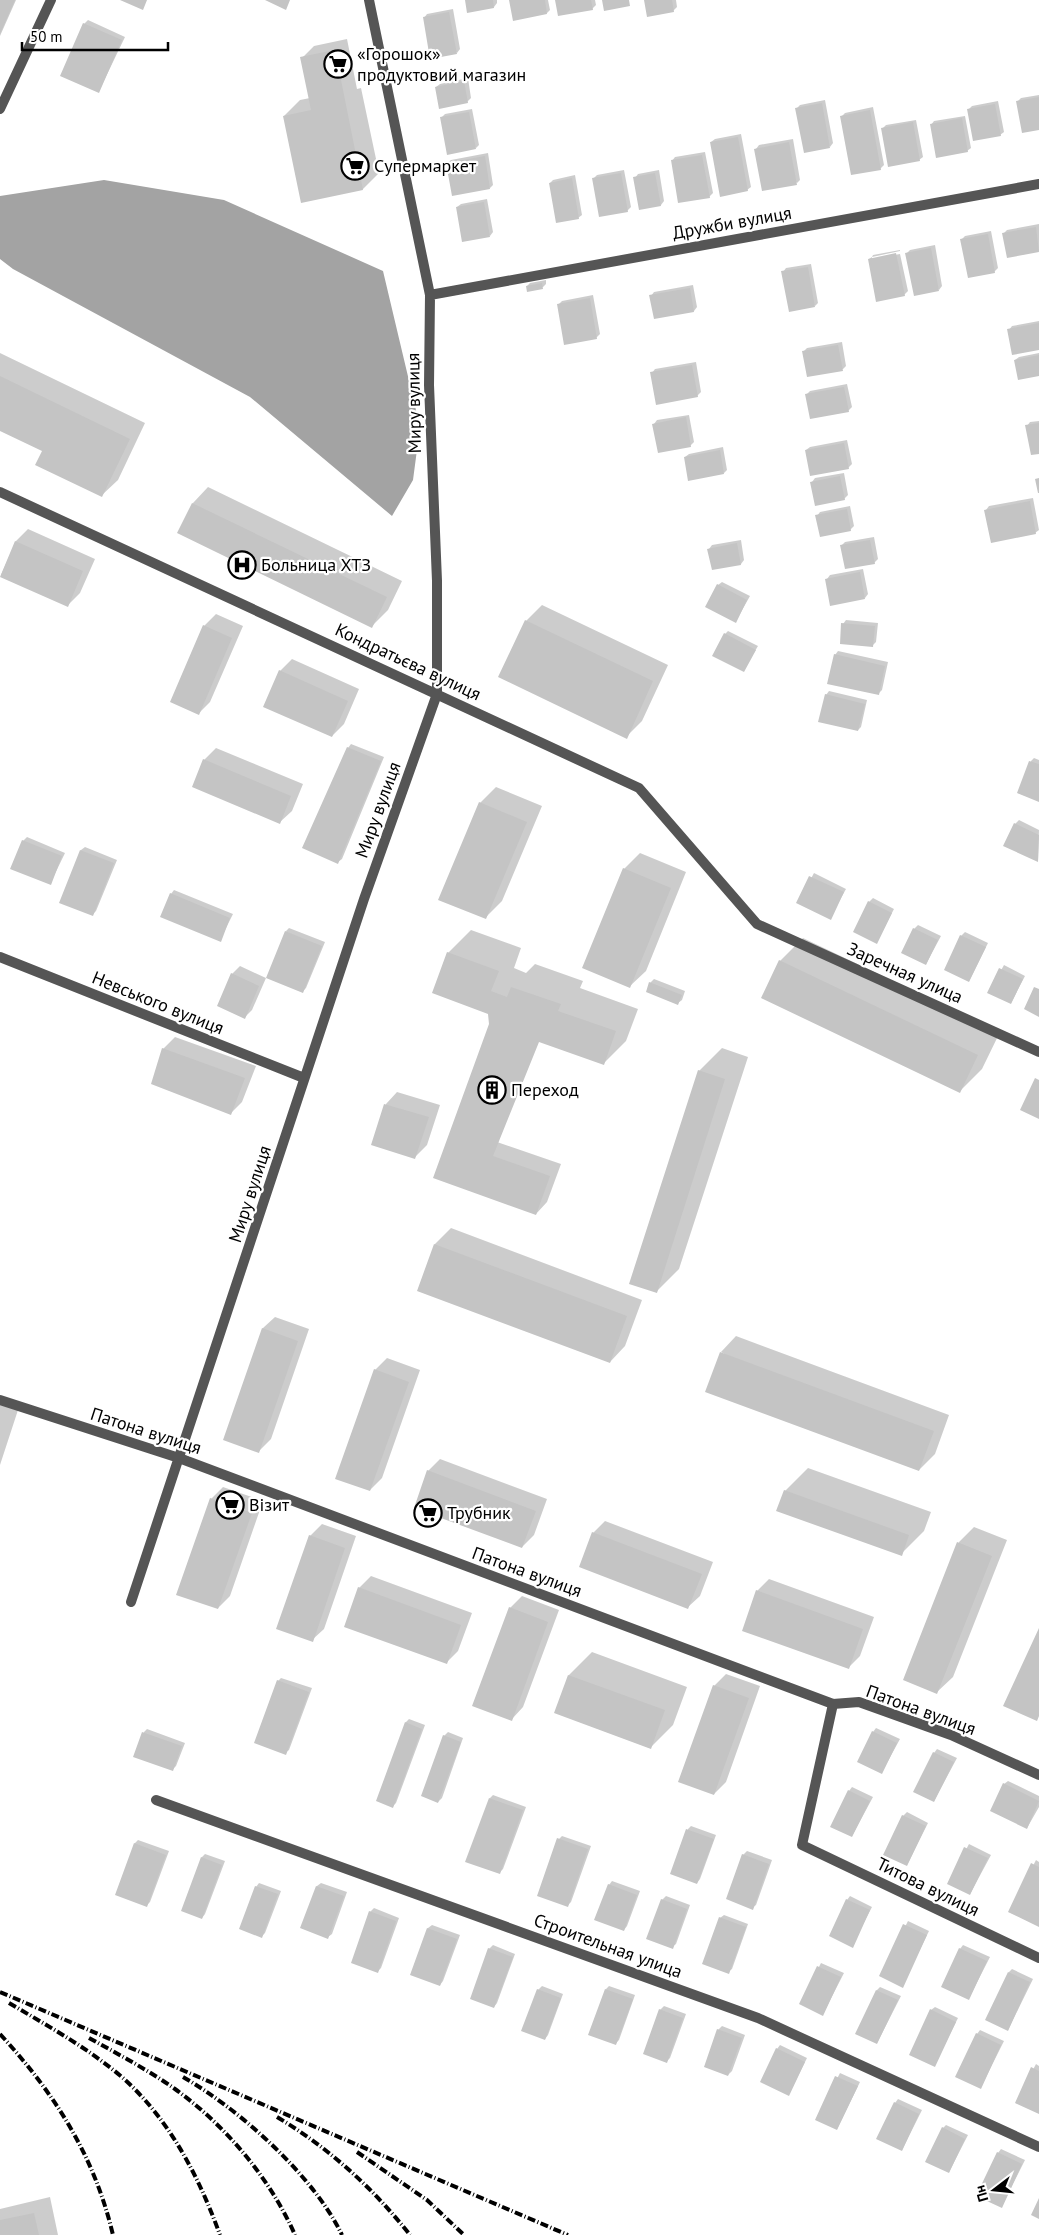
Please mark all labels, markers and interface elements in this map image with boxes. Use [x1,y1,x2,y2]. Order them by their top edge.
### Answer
scale bar [22,20,169,52]
text: 50 m [30,27,63,46]
place label: «Горошок» продуктовий магазин [357,42,526,86]
supermarket icon: «Горошок» продуктовий магазин [323,49,353,79]
supermarket icon: Супермаркет [340,151,370,181]
place label: Супермаркет [374,154,477,177]
street label: Дружби вулиця [671,201,793,244]
street label: Миру вулиця [401,353,426,453]
hospital icon: Больница ХТЗ [227,550,257,580]
place label: Больница ХТЗ [261,553,371,576]
street label: Кондратьєва вулиця [332,618,485,705]
street label: Миру вулиця [350,759,406,861]
street label: Заречная улица [844,937,967,1008]
street label: Невського вулиця [89,966,227,1039]
building icon: Переход [477,1075,507,1105]
place label: Переход [511,1078,579,1101]
street label: Миру вулиця [223,1142,276,1245]
street label: Патона вулиця [88,1402,204,1459]
supermarket icon: Візит [215,1490,245,1520]
place label: Візит [249,1493,290,1516]
supermarket icon: Трубник [413,1498,443,1528]
place label: Трубник [447,1501,511,1524]
street label: Патона вулиця [469,1541,585,1602]
street label: Патона вулиця [863,1679,979,1740]
street label: Титова вулиця [873,1852,983,1921]
street label: Строительная улица [531,1908,686,1983]
north arrow [969,2165,1019,2215]
text: Пн [971,2183,992,2204]

